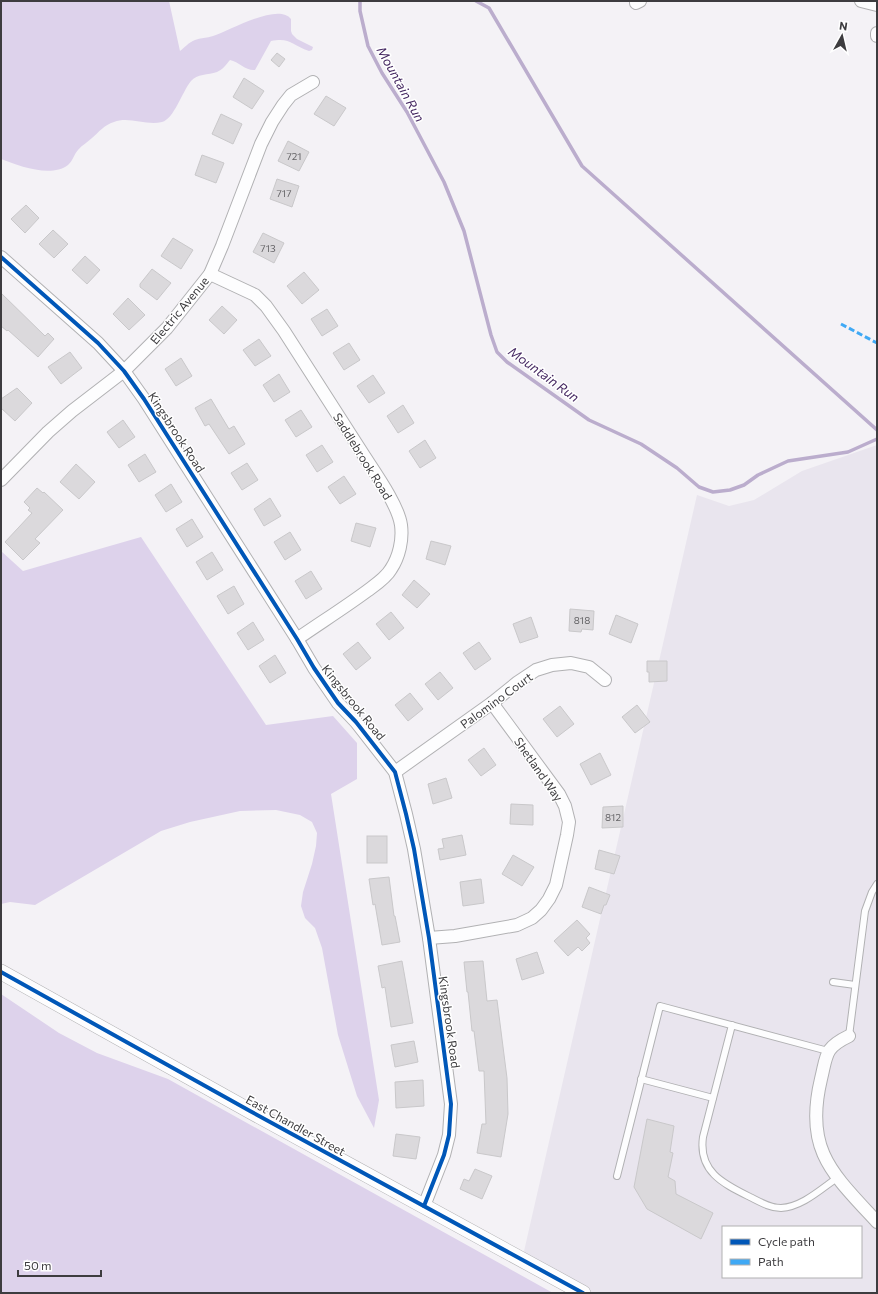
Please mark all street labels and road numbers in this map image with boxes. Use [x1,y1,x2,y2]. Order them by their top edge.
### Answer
street label: Electric Avenue [147,274,211,346]
street label: Kingsbrook Road [146,389,208,475]
street label: Saddlebrook Road [331,410,395,502]
street label: Kingsbrook Road [319,662,389,743]
street label: Palomino Court [457,669,535,731]
street label: Shetland Way [512,734,566,804]
street label: Kingsbrook Road [437,975,463,1069]
street label: East Chandler Street [244,1092,348,1158]

